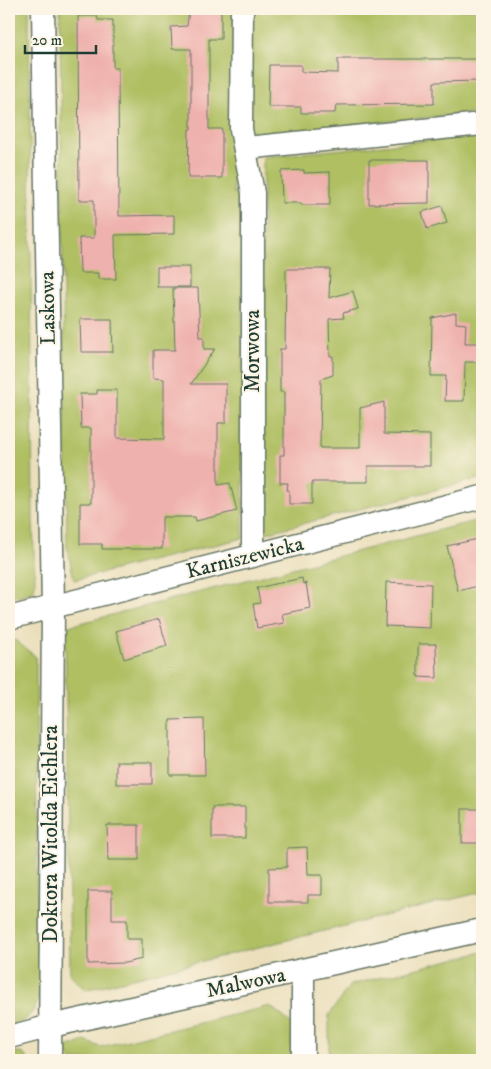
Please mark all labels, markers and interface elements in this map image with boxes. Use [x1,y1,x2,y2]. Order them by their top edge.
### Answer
scale bar [25,22,96,54]
text: 20 m [32,31,62,50]
street label: Laskowa [34,271,62,345]
street label: Morwowa [240,309,266,392]
street label: Karniszewicka [184,531,306,585]
street label: Doktora Witolda Eichlera [38,725,64,943]
street label: Malwowa [204,962,288,1004]

